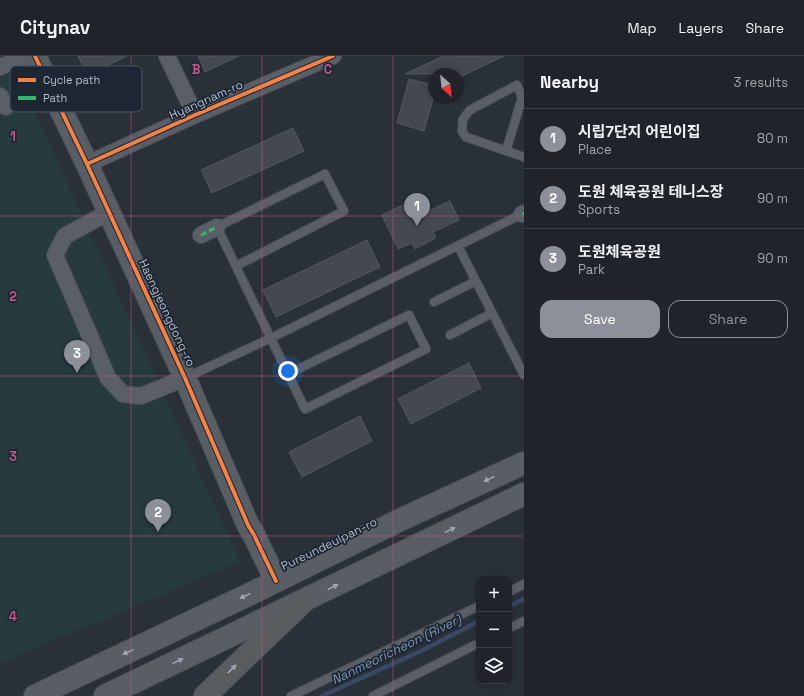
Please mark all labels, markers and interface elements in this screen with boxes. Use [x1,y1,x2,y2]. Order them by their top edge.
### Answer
text: Citynav [20,15,90,40]
text: Map [627,19,657,37]
text: Layers [679,19,723,37]
text: Share [745,19,784,37]
text: B [192,61,201,78]
text: C [324,61,332,78]
legend [10,66,142,112]
north arrow [428,68,464,104]
text: Nearby [540,71,599,93]
text: Cycle path [43,73,100,87]
text: 3 results [734,74,788,91]
street label: Hyangnam-ro [167,77,245,123]
text: Path [43,91,67,105]
text: 시립7단지 어린이집 [578,122,701,141]
text: 1 [10,128,16,145]
text: 1 [550,130,556,147]
text: 80 m [757,130,788,147]
text: Place [578,141,612,158]
text: 도원 체육공원 테니스장 [578,182,724,201]
text: 2 [549,190,557,207]
text: 90 m [757,190,788,207]
pin: 1 [404,193,430,226]
text: Sports [578,201,620,218]
text: 도원체육공원 [578,242,661,261]
text: 3 [549,250,557,267]
text: 90 m [757,250,788,267]
street label: Haengjeongdong-ro [135,257,199,369]
text: Park [578,261,605,278]
text: 2 [9,288,17,305]
button: Save [540,300,660,338]
button: Share [668,300,788,338]
pin: 3 [64,340,90,373]
your location [278,361,298,381]
text: 3 [9,448,17,465]
one-way arrow [483,476,494,482]
pin: 2 [145,499,171,532]
street label: Pureundeulpan-ro [278,514,380,574]
one-way arrow [445,527,456,533]
map controls [476,576,512,684]
button: + [476,576,512,612]
one-way arrow [328,584,339,590]
one-way arrow [239,593,251,599]
text: 4 [9,608,17,625]
water label: Nanmeoricheon (River) [328,610,465,688]
button: − [476,612,512,648]
button: layers [476,648,512,684]
one-way arrow [122,649,133,655]
one-way arrow [173,658,184,664]
one-way arrow [227,664,237,673]

